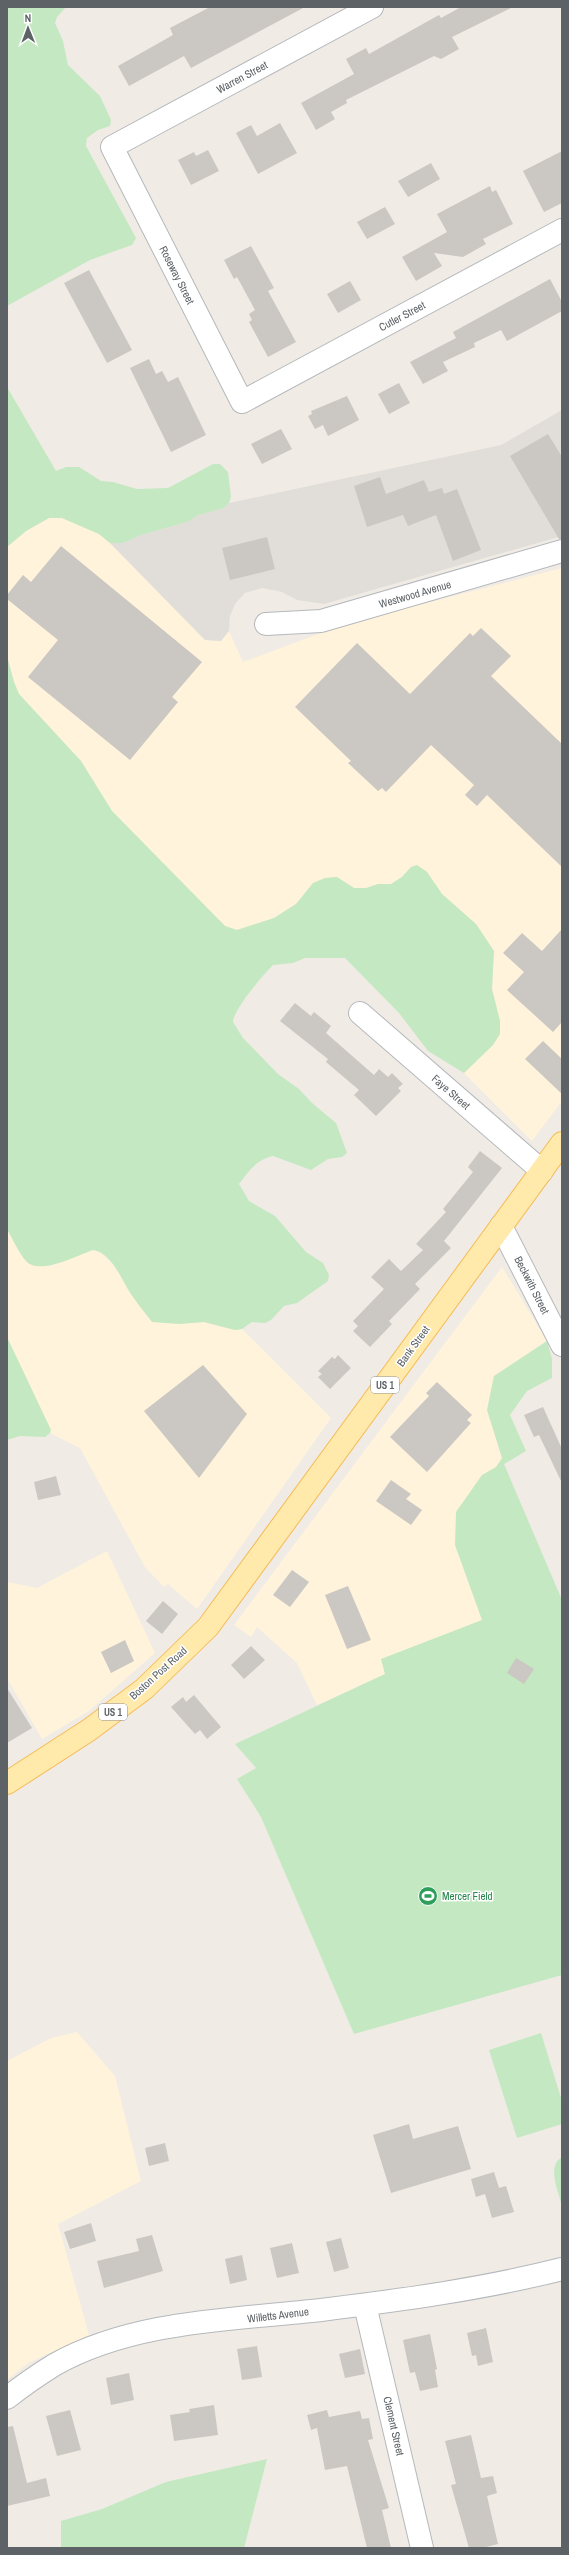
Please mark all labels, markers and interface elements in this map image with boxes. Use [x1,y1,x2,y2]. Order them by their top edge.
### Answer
north arrow [8,8,48,48]
text: N [24,11,31,25]
street label: Warren Street [214,57,270,96]
street label: Roseway Street [156,243,198,307]
street label: Cutler Street [376,298,428,334]
street label: Westwood Avenue [377,577,453,611]
street label: Faye Street [429,1072,473,1113]
street label: Beckwith Street [511,1254,553,1317]
street label: Bank Street [393,1322,433,1369]
road number: US 1 [371,1377,399,1393]
street label: Boston Post Road [126,1643,190,1703]
road number: US 1 [99,1704,127,1720]
sports icon: Mercer Field [417,1885,439,1907]
place label: Mercer Field [442,1889,493,1903]
street label: Willetts Avenue [246,2304,310,2326]
street label: Clement Street [380,2395,408,2457]

